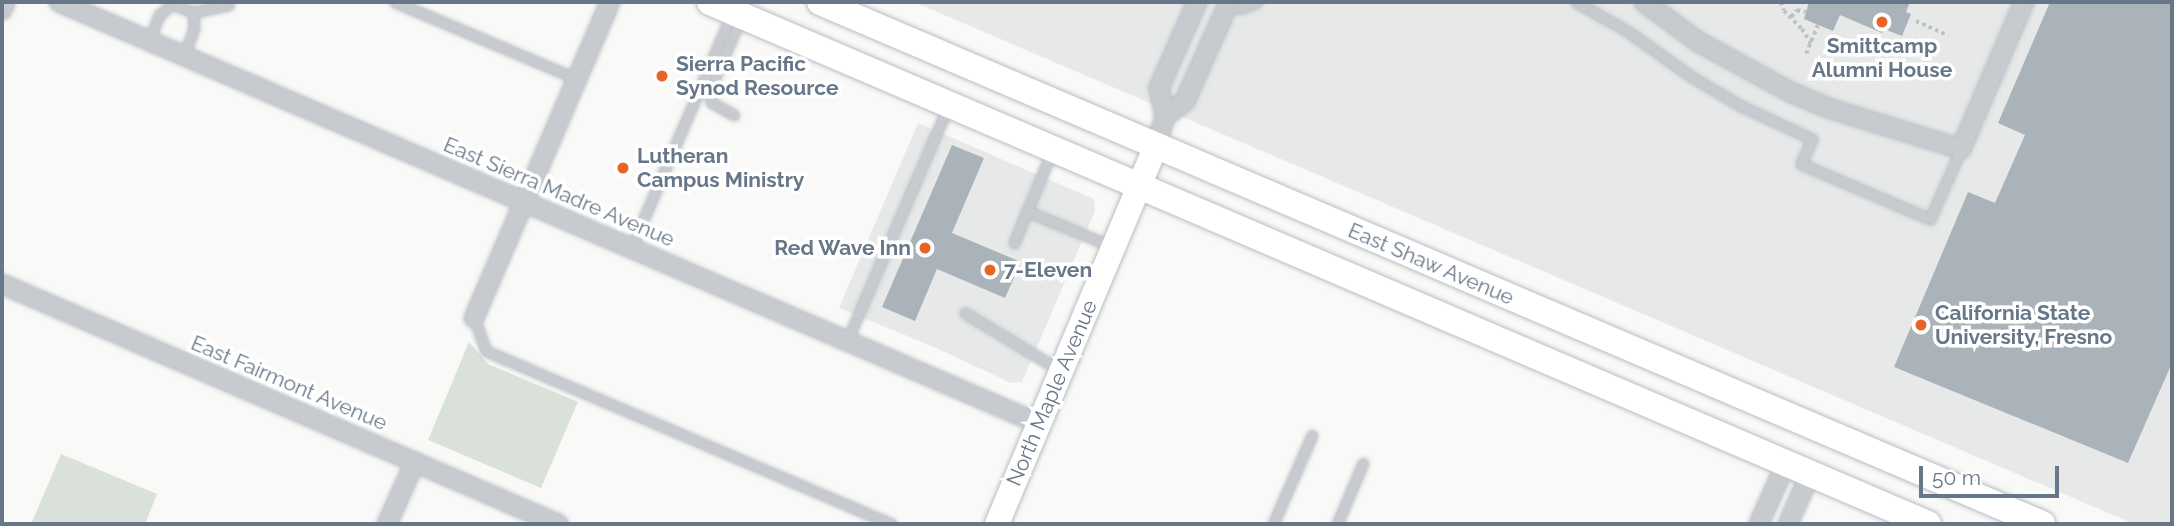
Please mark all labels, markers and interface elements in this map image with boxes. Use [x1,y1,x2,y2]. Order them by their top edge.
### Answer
marker: Smittcamp Alumni House [1874,14,1890,30]
place label: Smittcamp Alumni House [1812,33,1952,83]
place label: Sierra Pacific Synod Resource [676,51,839,101]
marker: Sierra Pacific Synod Resource [654,68,670,84]
street label: East Sierra Madre Avenue [439,132,679,252]
place label: Lutheran Campus Ministry [637,143,804,193]
marker: Lutheran Campus Ministry [615,160,631,176]
street label: East Shaw Avenue [1344,217,1518,311]
place label: Red Wave Inn [774,235,911,261]
marker: Red Wave Inn [917,240,933,256]
place label: 7-Eleven [1004,257,1092,283]
marker: 7-Eleven [982,262,998,278]
street label: North Maple Avenue [1001,296,1103,490]
place label: California State University, Fresno [1935,300,2112,350]
marker: California State University, Fresno [1913,317,1929,333]
street label: East Fairmont Avenue [187,330,391,436]
scale bar [1922,452,2062,496]
text: 50 m [1932,465,1981,490]

